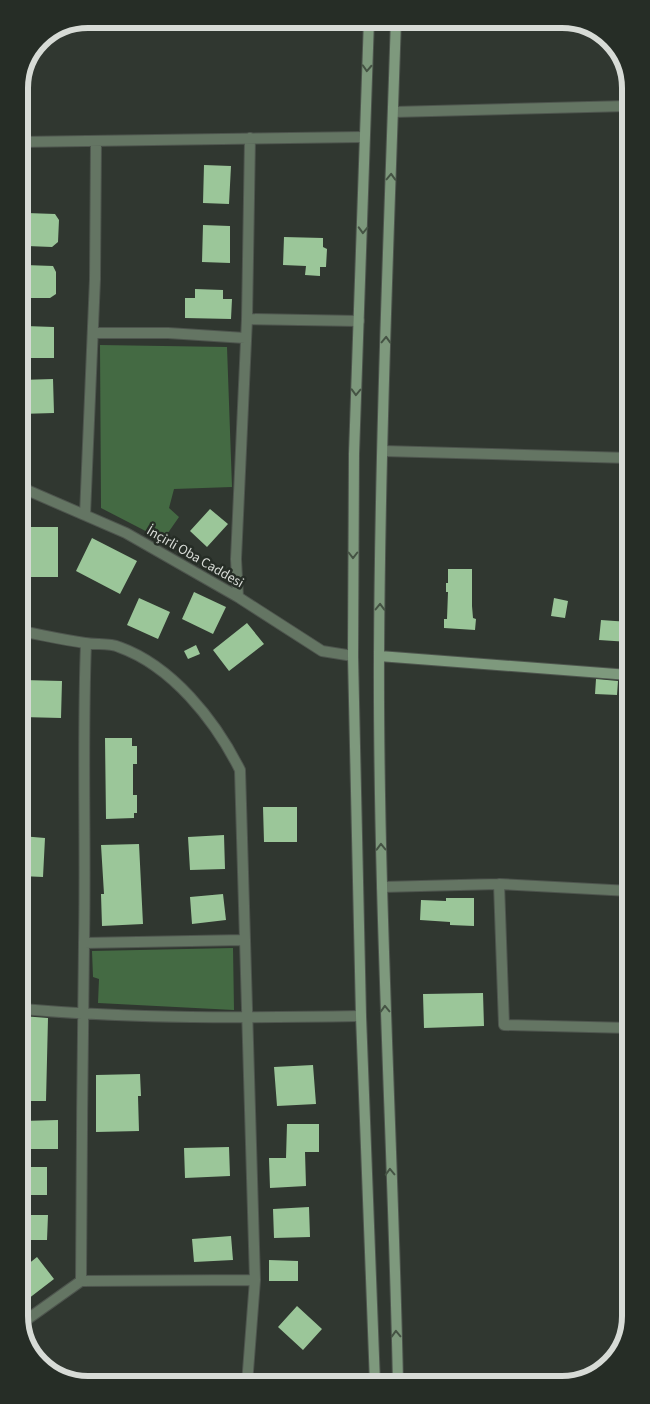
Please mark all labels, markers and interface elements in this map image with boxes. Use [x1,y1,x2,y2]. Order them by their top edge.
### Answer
one-way arrow [361,64,372,72]
one-way arrow [386,173,396,180]
one-way arrow [358,226,368,234]
one-way arrow [381,335,391,343]
one-way arrow [351,389,362,397]
street label: İnçirli Oba Caddesi [143,521,247,593]
one-way arrow [348,552,358,559]
one-way arrow [375,603,385,610]
one-way arrow [376,843,386,850]
one-way arrow [380,1005,390,1013]
one-way arrow [385,1167,396,1175]
one-way arrow [391,1330,402,1338]

